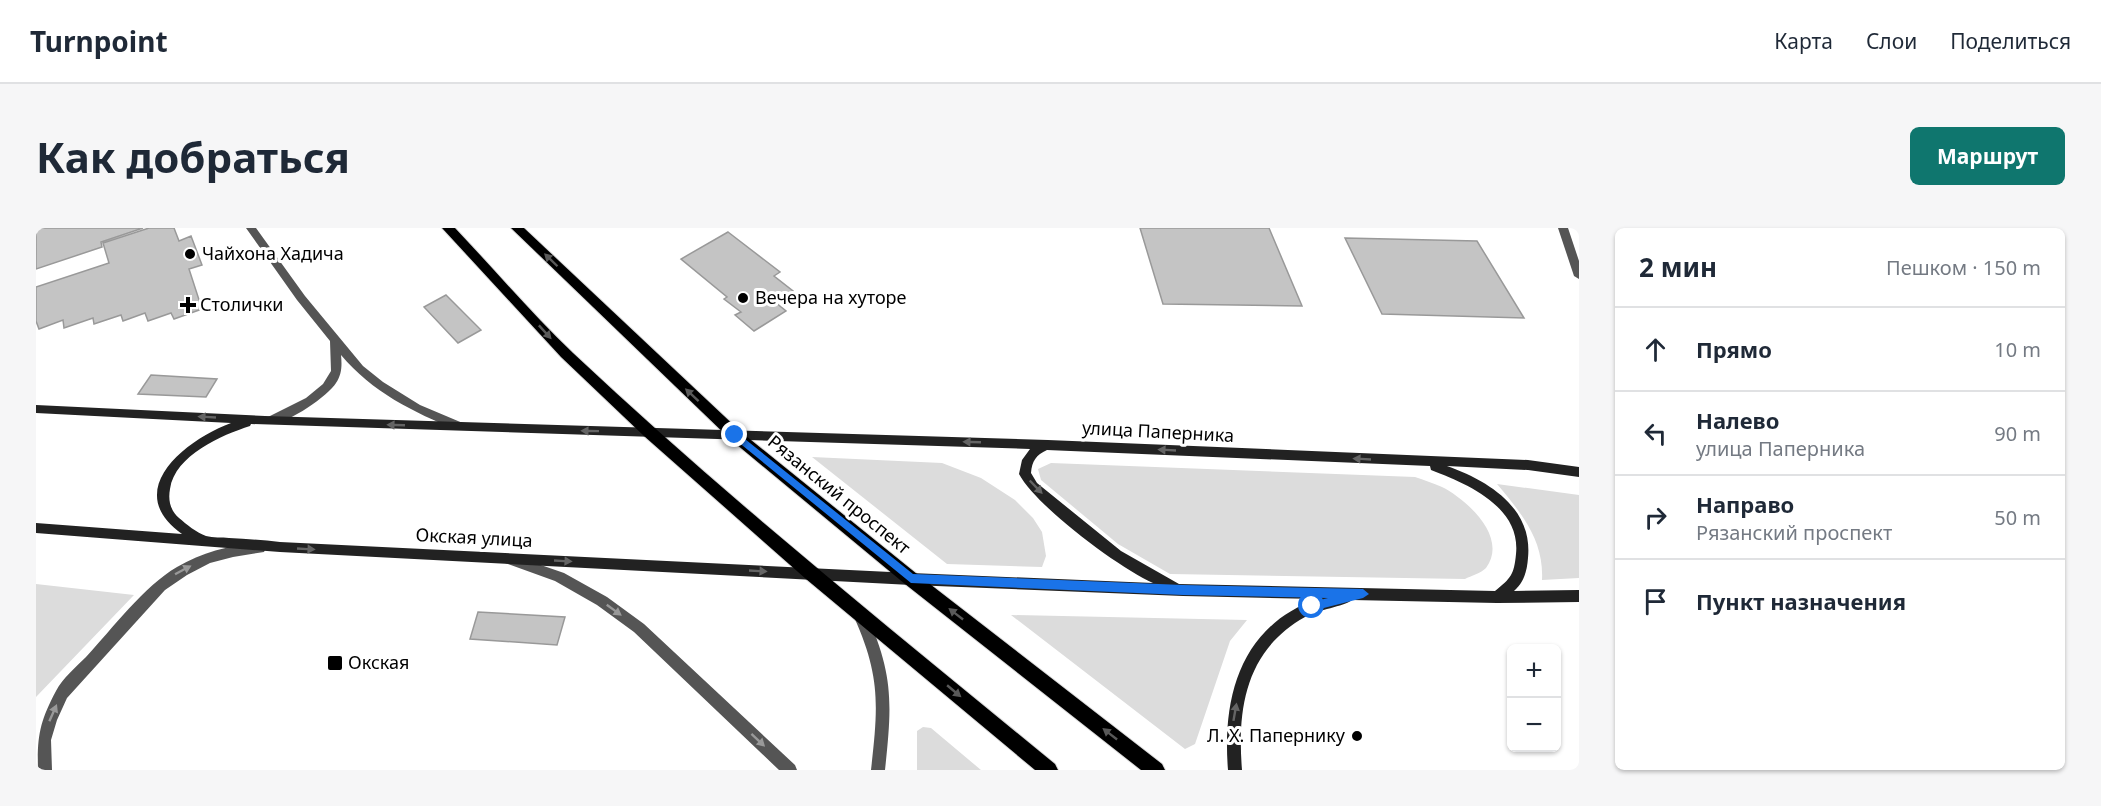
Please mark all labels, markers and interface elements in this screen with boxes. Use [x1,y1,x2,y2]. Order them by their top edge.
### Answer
text: Turnpoint [30,22,168,60]
text: Карта [1774,27,1833,55]
text: Слои [1866,27,1917,55]
text: Поделиться [1950,27,2071,55]
button: Маршрут [1910,127,2065,185]
text: Как добраться [36,128,350,185]
place label: Чайхона Хадича [202,241,344,265]
marker: Чайхона Хадича [183,247,197,261]
text: 2 мин [1639,249,1717,285]
one-way arrow [544,254,558,268]
text: Пешком · 150 m [1886,254,2041,281]
place label: Вечера на хуторе [755,285,907,309]
marker: Вечера на хуторе [736,291,750,305]
place label: Столички [200,292,283,316]
marker: Столички [181,298,195,312]
one-way arrow [538,324,552,339]
icon: ahead [1639,333,1672,366]
text: Прямо [1696,334,1772,364]
text: 10 m [1994,336,2041,363]
one-way arrow [686,388,700,402]
text: Налево [1696,405,1779,435]
one-way arrow [197,413,216,422]
street label: улица Паперника [1081,415,1235,447]
icon: left [1639,417,1672,450]
one-way arrow [386,420,405,430]
text: 90 m [1994,420,2041,447]
route end [721,421,747,447]
one-way arrow [581,426,600,435]
street label: Рязанский проспект [763,429,916,560]
text: улица Паперника [1696,435,1865,462]
one-way arrow [963,438,982,447]
one-way arrow [1158,446,1177,455]
one-way arrow [1353,455,1372,464]
one-way arrow [1029,479,1043,494]
text: Направо [1696,489,1794,519]
icon: right [1639,501,1672,534]
text: 50 m [1994,504,2041,531]
text: Рязанский проспект [1696,519,1892,546]
street label: Окская улица [415,522,533,552]
one-way arrow [296,544,315,553]
one-way arrow [554,556,573,565]
one-way arrow [175,565,192,575]
one-way arrow [749,566,768,576]
icon: arrive [1639,585,1672,618]
text: Пункт назначения [1696,586,1906,616]
route start [1298,592,1324,618]
one-way arrow [607,603,622,615]
one-way arrow [948,607,964,620]
map controls [1507,644,1561,752]
button: + [1507,644,1561,698]
place label: Окская [348,650,409,674]
marker: Окская [326,654,344,672]
one-way arrow [946,685,962,698]
button: − [1507,698,1561,752]
one-way arrow [1231,702,1240,721]
one-way arrow [48,704,58,722]
place label: Л. Х. Папернику [1207,723,1346,747]
one-way arrow [1102,728,1117,740]
marker: Л. Х. Папернику [1350,729,1364,743]
one-way arrow [751,733,765,747]

